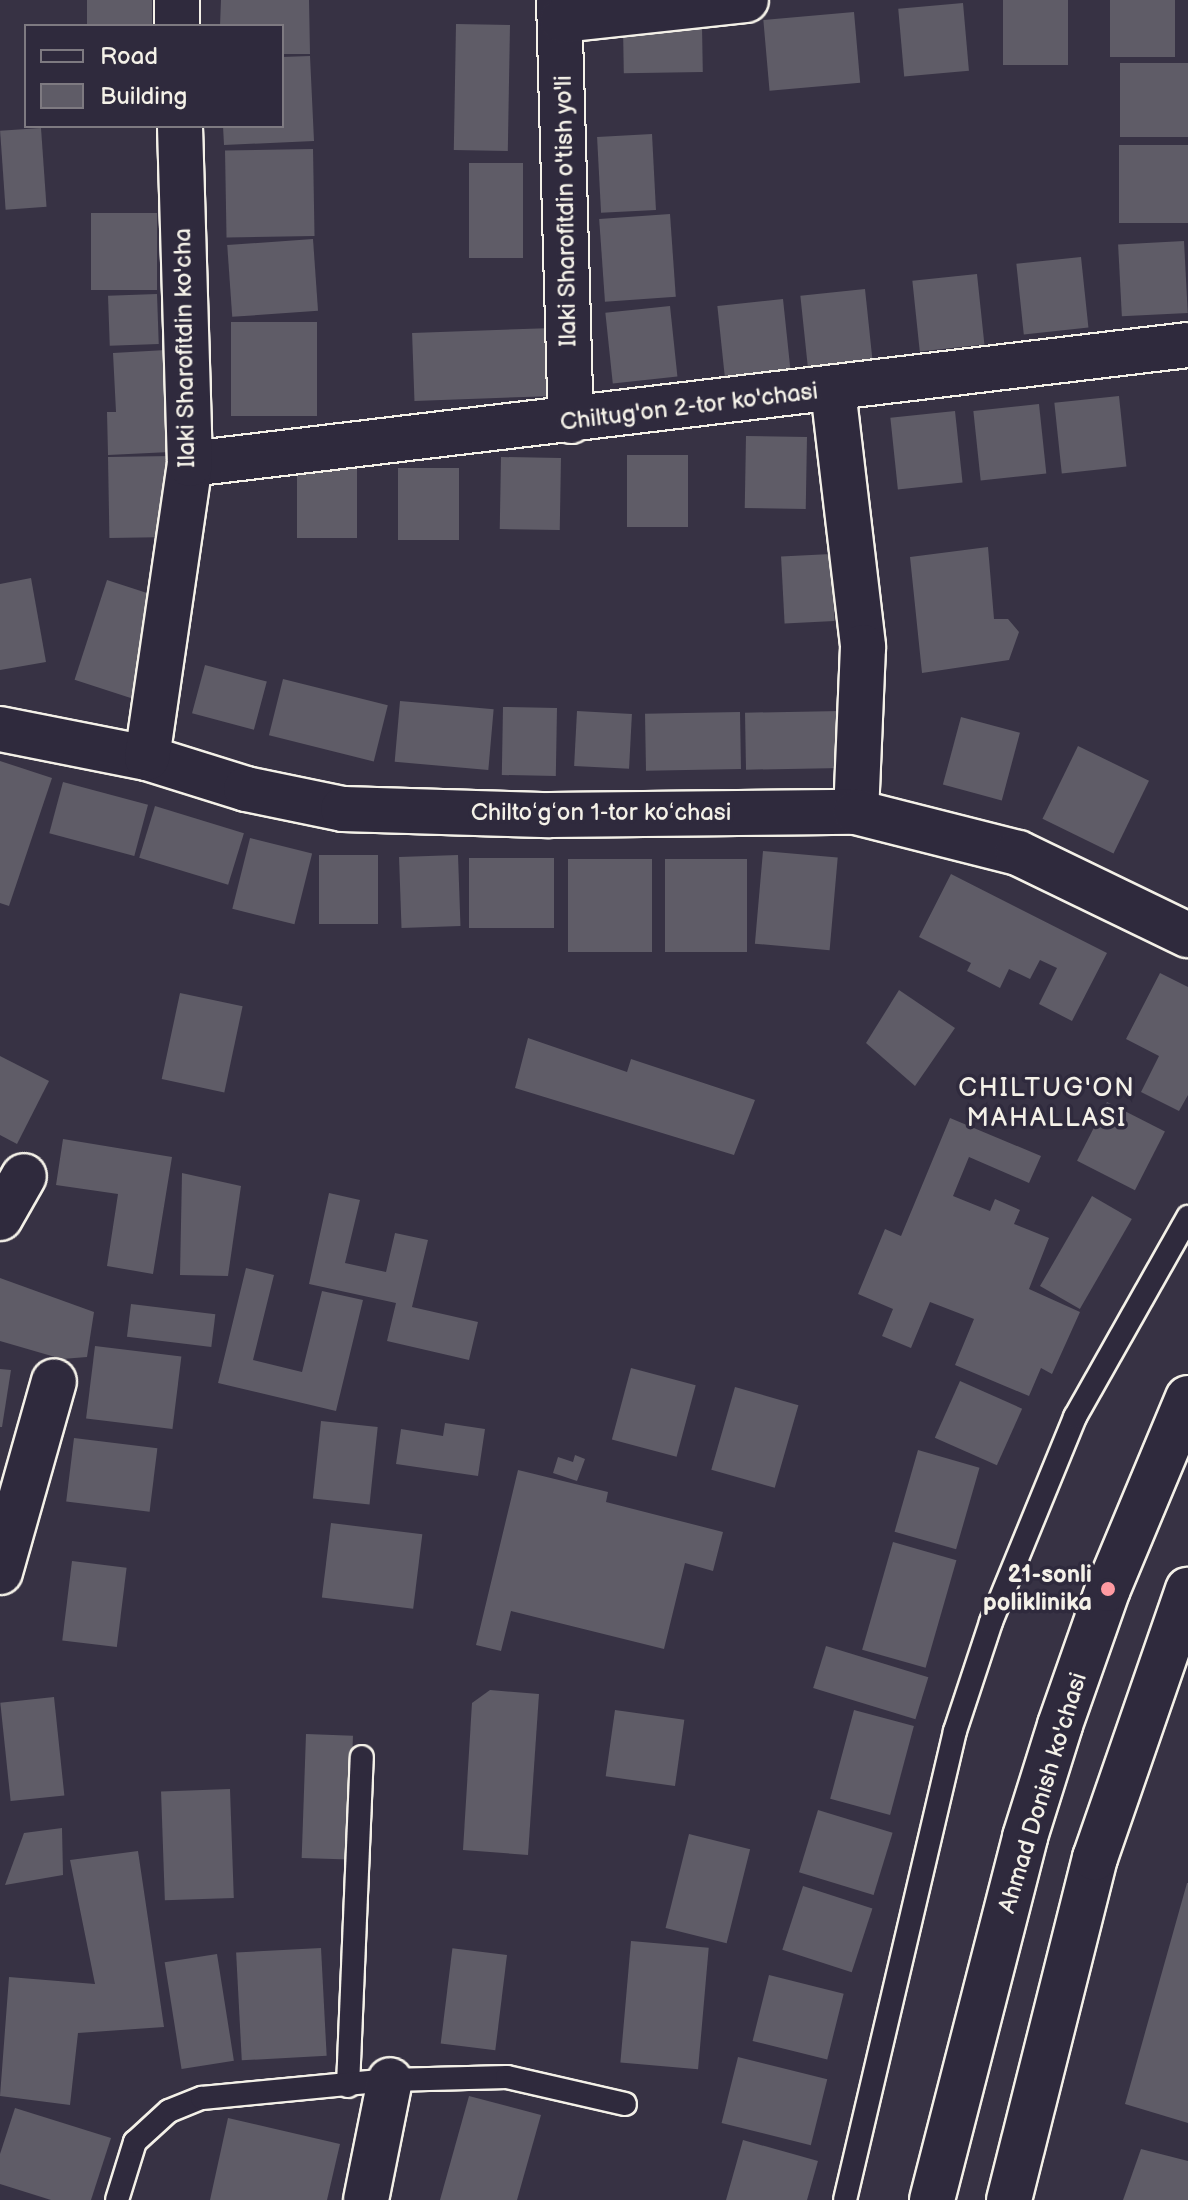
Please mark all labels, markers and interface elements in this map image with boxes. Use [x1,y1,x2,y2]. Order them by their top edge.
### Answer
legend [24,24,284,128]
text: Road [100,42,158,71]
street label: Ilaki Sharofitdin o'tish yo'li [549,74,583,348]
text: Building [100,82,187,111]
street label: Ilaki Sharofitdin ko'cha [169,228,201,468]
street label: Chiltug'on 2-tor ko'chasi [558,377,820,437]
street label: Chiltoʻgʻon 1-tor koʻchasi [471,799,731,827]
district label: CHILTUG'ON MAHALLASI [958,1073,1136,1134]
place label: 21-sonli poliklinika [983,1561,1092,1617]
marker: 21-sonli poliklinika [1099,1580,1117,1598]
street label: Ahmad Donish ko'chasi [993,1669,1093,1917]

